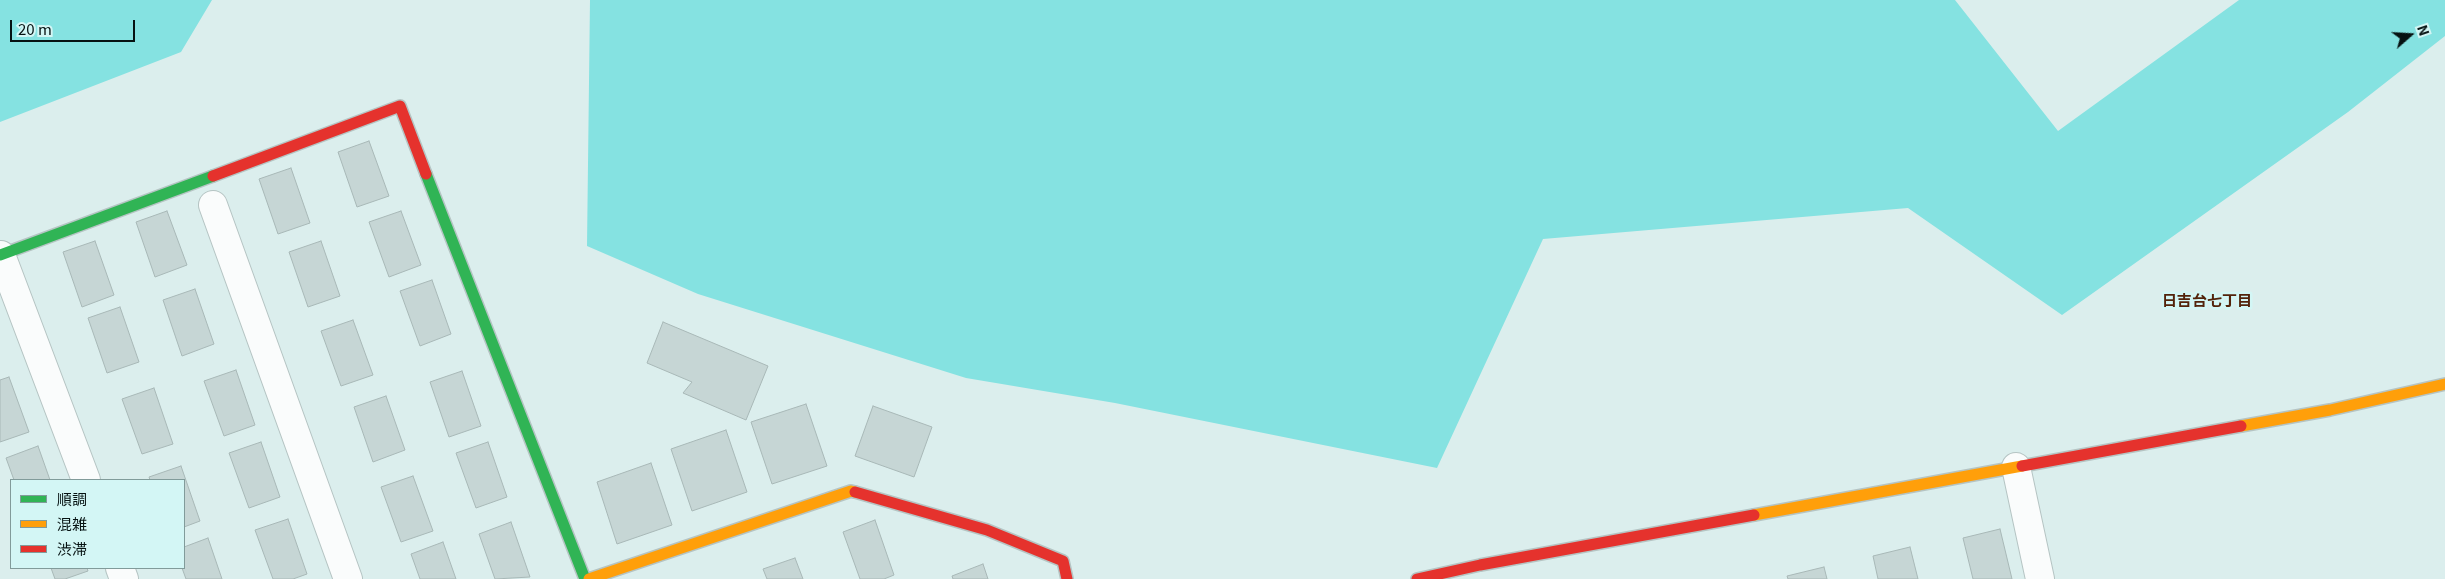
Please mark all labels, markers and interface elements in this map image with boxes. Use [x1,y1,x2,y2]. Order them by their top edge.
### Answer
scale bar [12,10,138,42]
north arrow [2385,10,2435,60]
text: 20 m [18,18,52,39]
text: N [2413,22,2435,38]
district label: 日吉台七丁目 [2162,291,2252,309]
legend [10,479,185,569]
text: 順調 [57,488,87,509]
text: 混雑 [57,513,87,534]
text: 渋滞 [57,538,87,559]

